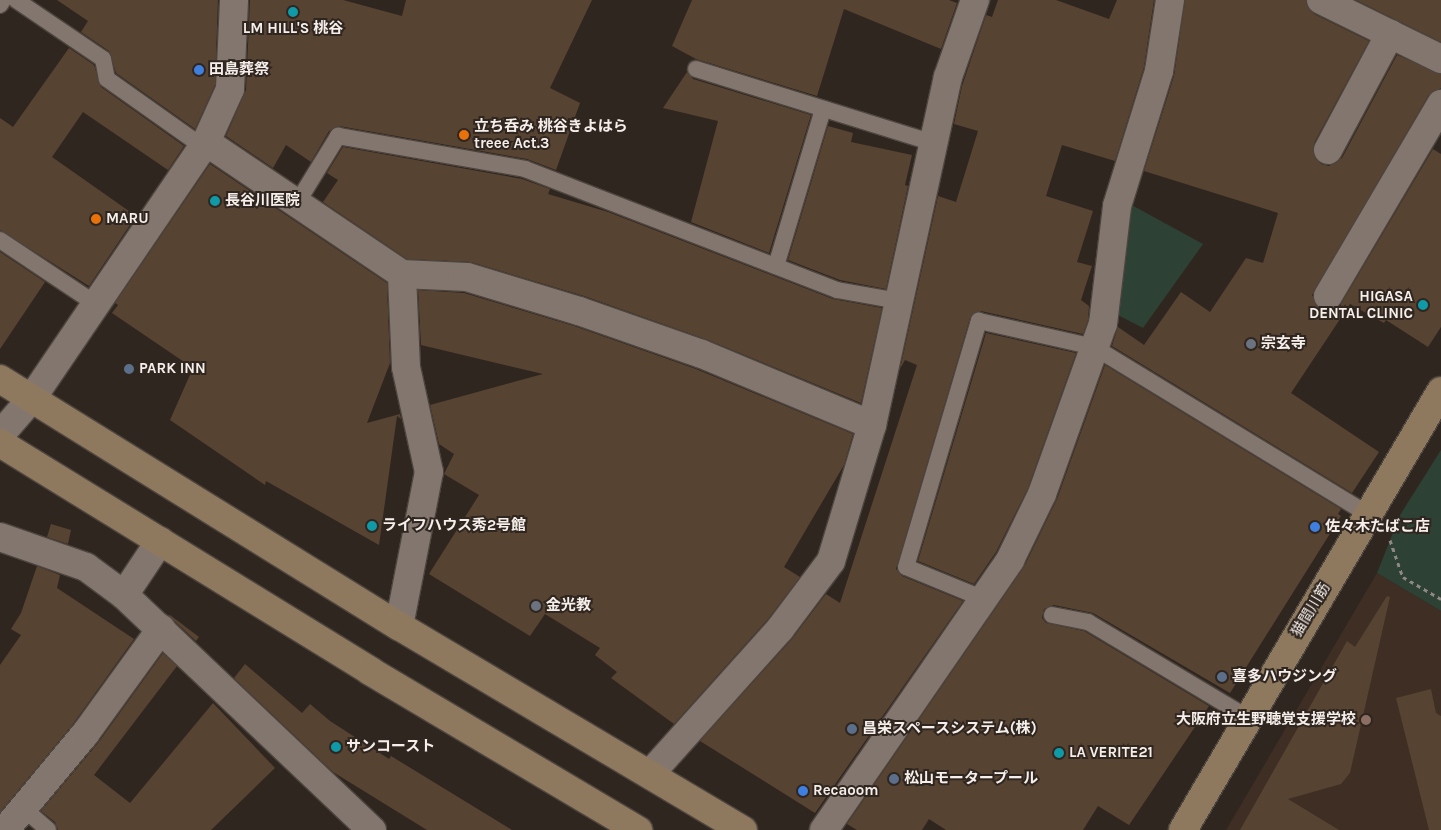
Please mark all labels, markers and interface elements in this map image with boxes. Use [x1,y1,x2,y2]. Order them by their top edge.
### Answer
marker: LM HILL'S 桃谷 [287,6,299,18]
place label: LM HILL'S 桃谷 [243,20,343,38]
place label: 田島葬祭 [209,61,269,79]
marker: 田島葬祭 [193,64,205,76]
place label: 立ち呑み 桃谷きよはら treee Act.3 [474,117,628,152]
marker: 立ち呑み 桃谷きよはら treee Act.3 [458,129,470,141]
place label: 長谷川医院 [225,192,300,210]
marker: 長谷川医院 [209,195,221,207]
place label: MARU [106,210,149,228]
marker: MARU [90,213,102,225]
place label: HIGASA DENTAL CLINIC [1309,287,1413,322]
marker: HIGASA DENTAL CLINIC [1417,299,1429,311]
place label: 宗玄寺 [1261,335,1306,353]
marker: 宗玄寺 [1245,338,1257,350]
place label: PARK INN [139,360,206,378]
marker: PARK INN [123,363,135,375]
place label: ライフハウス秀2号館 [382,517,526,535]
place label: 佐々木たばこ店 [1325,518,1430,536]
marker: ライフハウス秀2号館 [366,520,378,532]
marker: 佐々木たばこ店 [1309,521,1321,533]
street label: 猫間川筋 [1288,580,1334,640]
place label: 金光教 [546,597,591,615]
marker: 金光教 [530,600,542,612]
place label: 喜多ハウジング [1232,668,1337,686]
marker: 喜多ハウジング [1216,671,1228,683]
place label: 大阪府立生野聴覚支援学校 [1176,711,1356,729]
marker: 大阪府立生野聴覚支援学校 [1360,714,1372,726]
place label: 昌栄スペースシステム(株) [862,720,1039,738]
marker: 昌栄スペースシステム(株) [846,723,858,735]
place label: サンコースト [346,738,436,756]
marker: サンコースト [330,741,342,753]
place label: LA VERITE21 [1069,744,1153,762]
marker: LA VERITE21 [1053,747,1065,759]
place label: 松山モータープール [904,770,1039,788]
marker: 松山モータープール [888,773,900,785]
place label: Recaoom [813,782,879,800]
marker: Recaoom [797,785,809,797]

